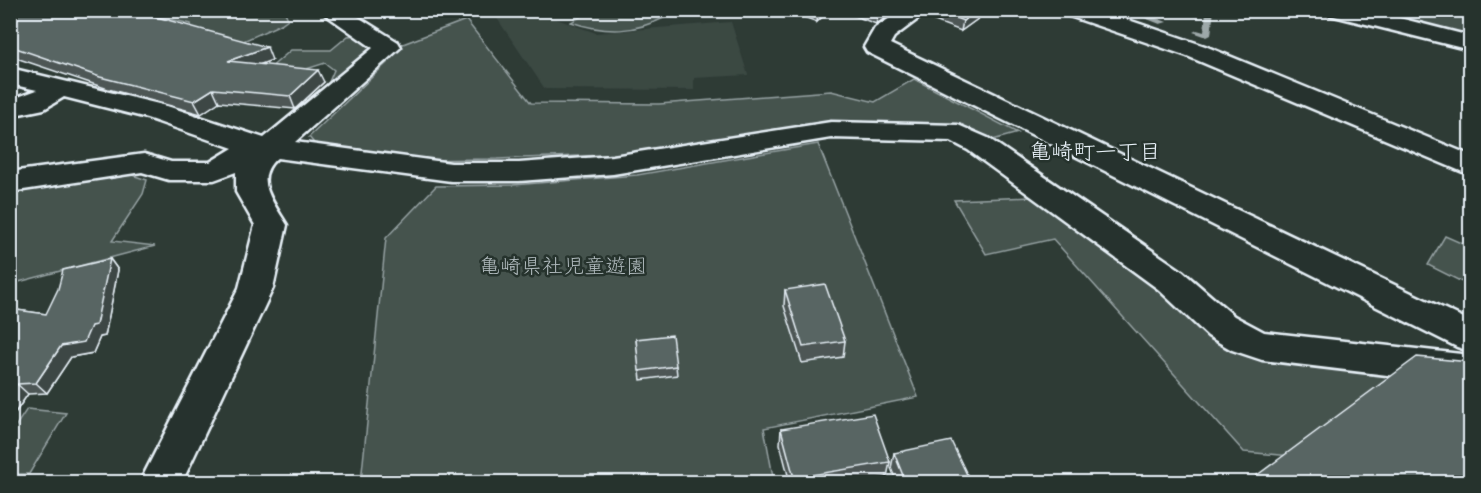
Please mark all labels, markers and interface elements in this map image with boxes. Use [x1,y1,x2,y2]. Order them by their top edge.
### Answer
district label: 亀崎町一丁目 [1029,139,1161,165]
park label: 亀崎県社児童遊園 [479,254,647,278]

